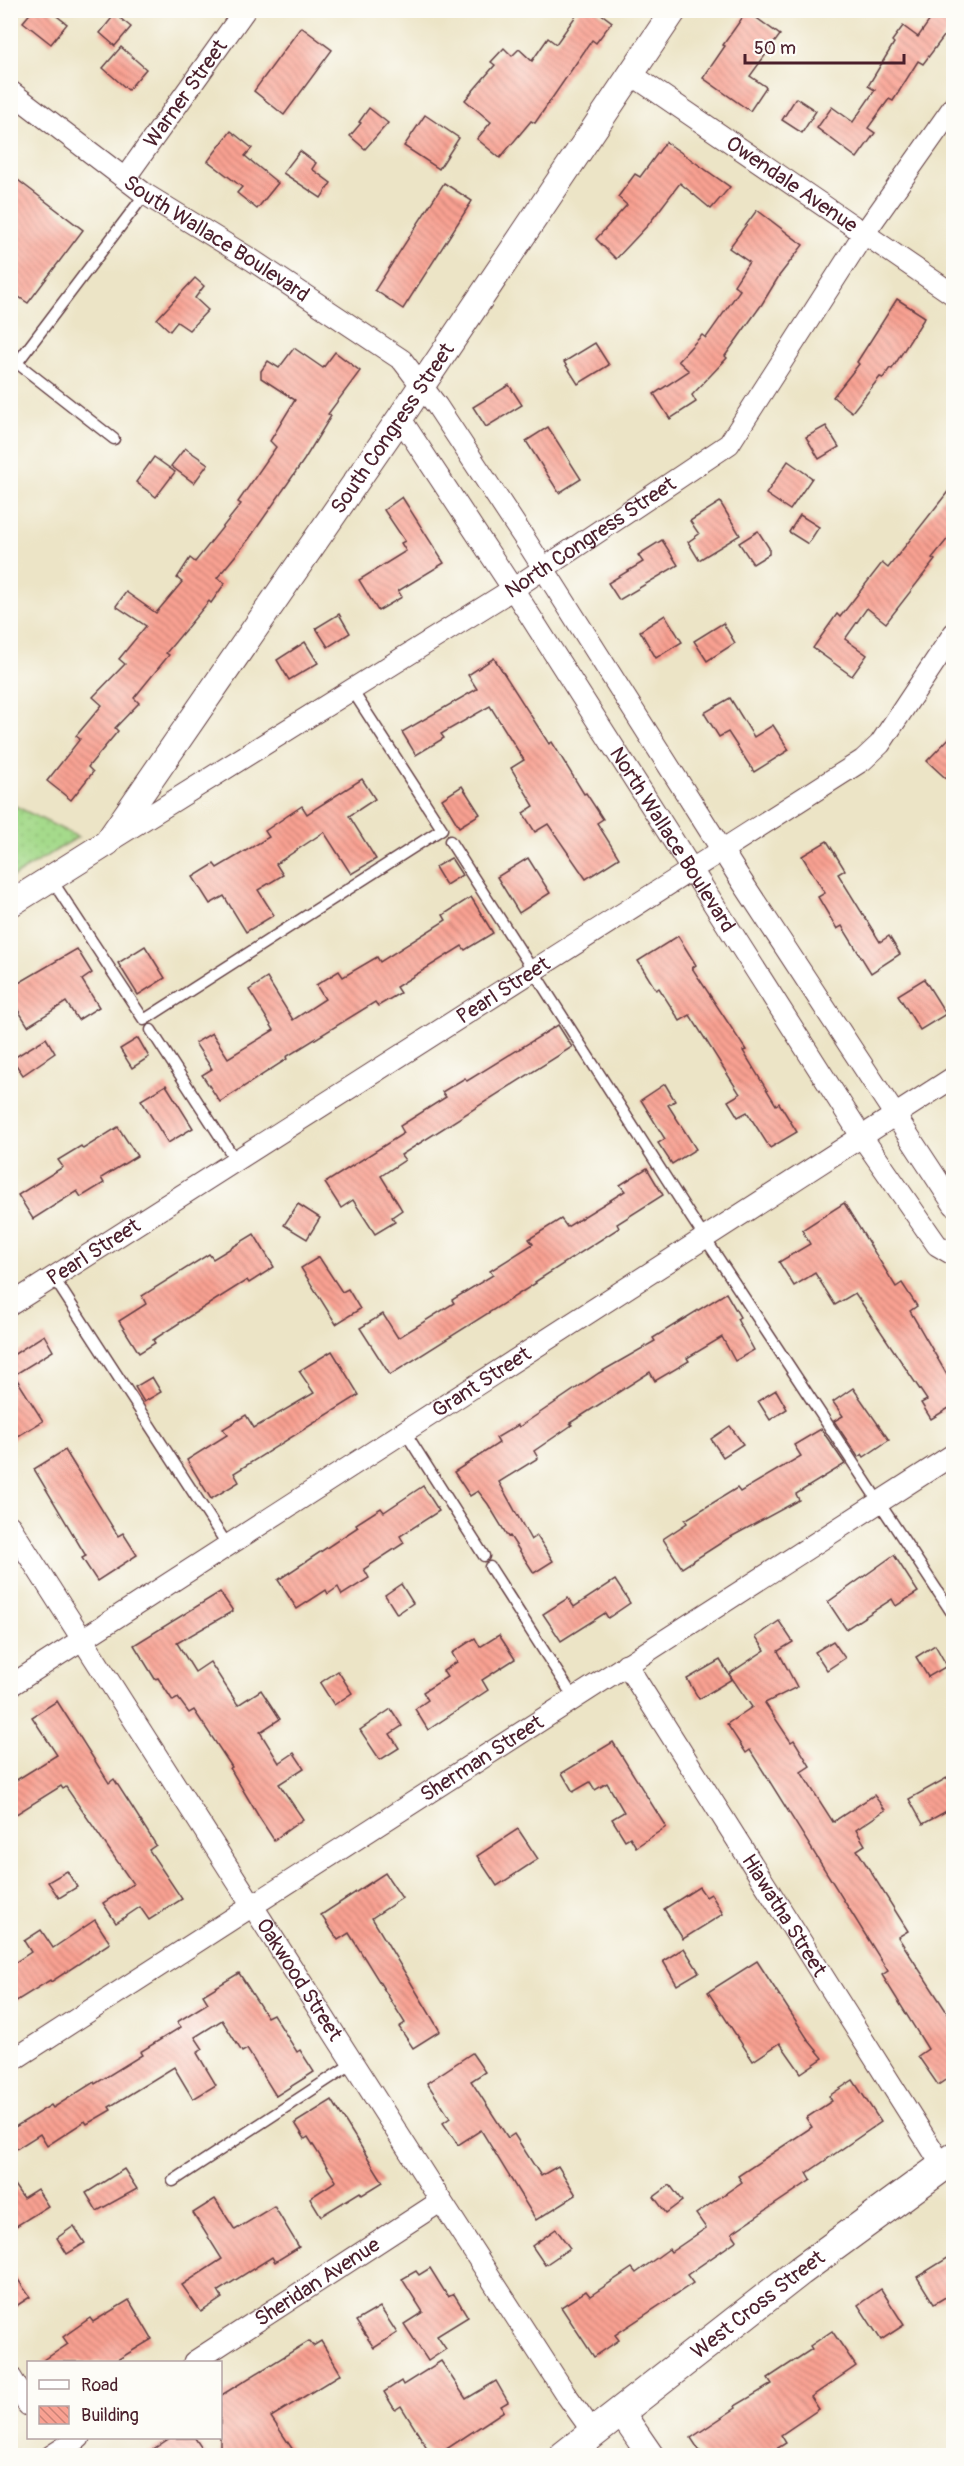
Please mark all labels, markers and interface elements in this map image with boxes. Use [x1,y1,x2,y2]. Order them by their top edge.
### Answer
scale bar [745,27,904,65]
street label: Warner Street [138,34,234,153]
text: 50 m [754,37,796,60]
street label: Owendale Avenue [721,130,863,239]
street label: South Wallace Boulevard [118,169,314,308]
street label: South Congress Street [325,337,461,519]
street label: North Congress Street [500,470,682,605]
street label: North Wallace Boulevard [603,742,741,938]
street label: Pearl Street [451,950,556,1030]
street label: Pearl Street [42,1212,146,1292]
street label: Grant Street [427,1340,537,1424]
street label: Sherman Street [415,1709,549,1808]
street label: Hiawatha Street [735,1849,833,1982]
street label: Oakwood Street [250,1913,349,2047]
street label: Sheridan Avenue [250,2231,386,2333]
street label: West Cross Street [686,2244,831,2365]
legend [27,2361,222,2439]
text: Road [81,2374,118,2397]
text: Building [81,2404,139,2427]

